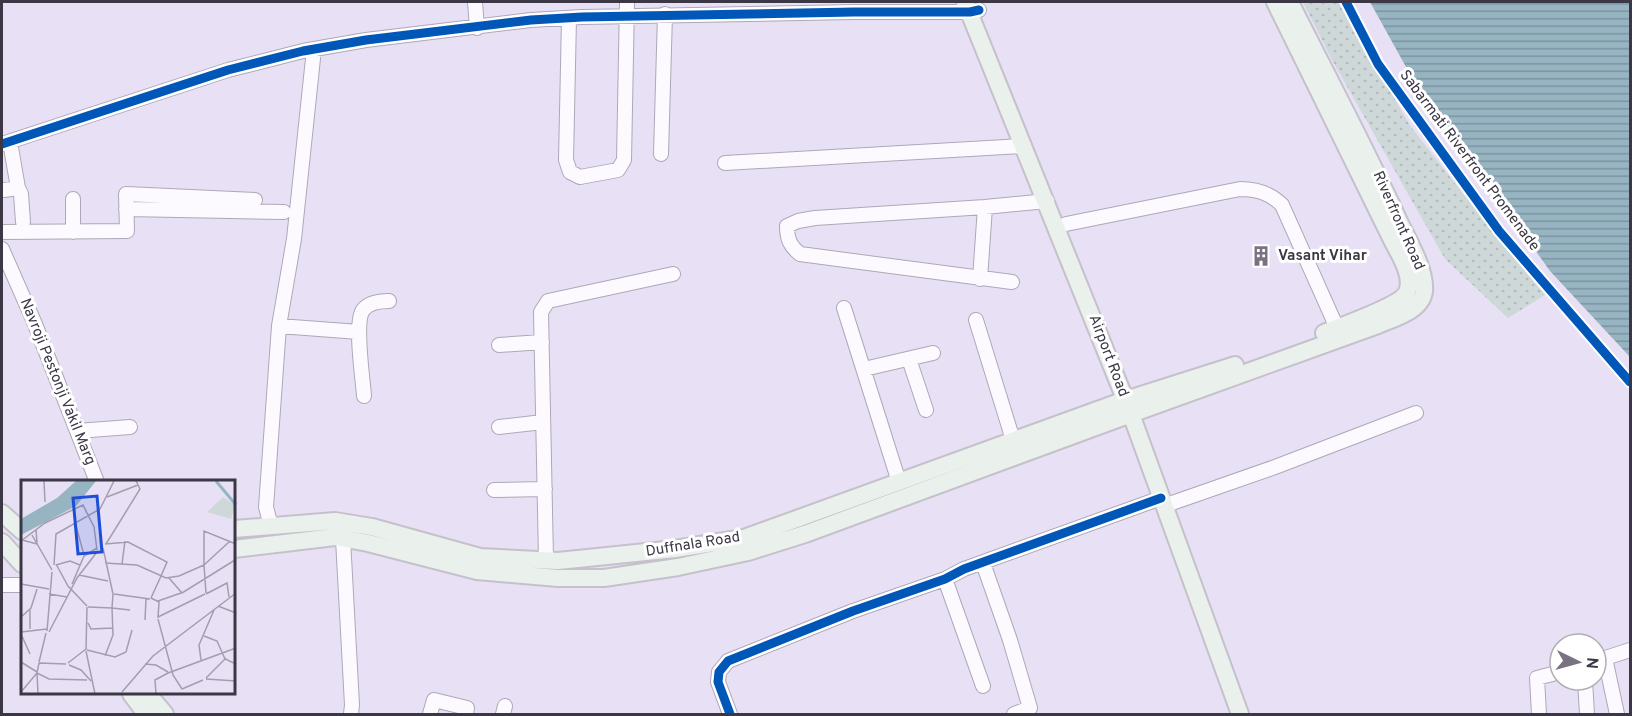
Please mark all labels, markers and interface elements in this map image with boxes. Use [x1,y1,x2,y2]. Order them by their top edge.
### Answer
street label: Sabarmati Riverfront Promenade [1395,67,1543,255]
street label: Riverfront Road [1368,169,1428,273]
building icon: Vasant Vihar [1249,244,1273,268]
place label: Vasant Vihar [1278,247,1368,266]
street label: Navroji Pestonji Vakil Marg [15,296,99,468]
street label: Airport Road [1084,312,1132,400]
inset map [21,480,236,695]
street label: Duffnala Road [644,528,742,562]
north arrow [1548,632,1608,692]
text: N [1580,657,1601,670]

